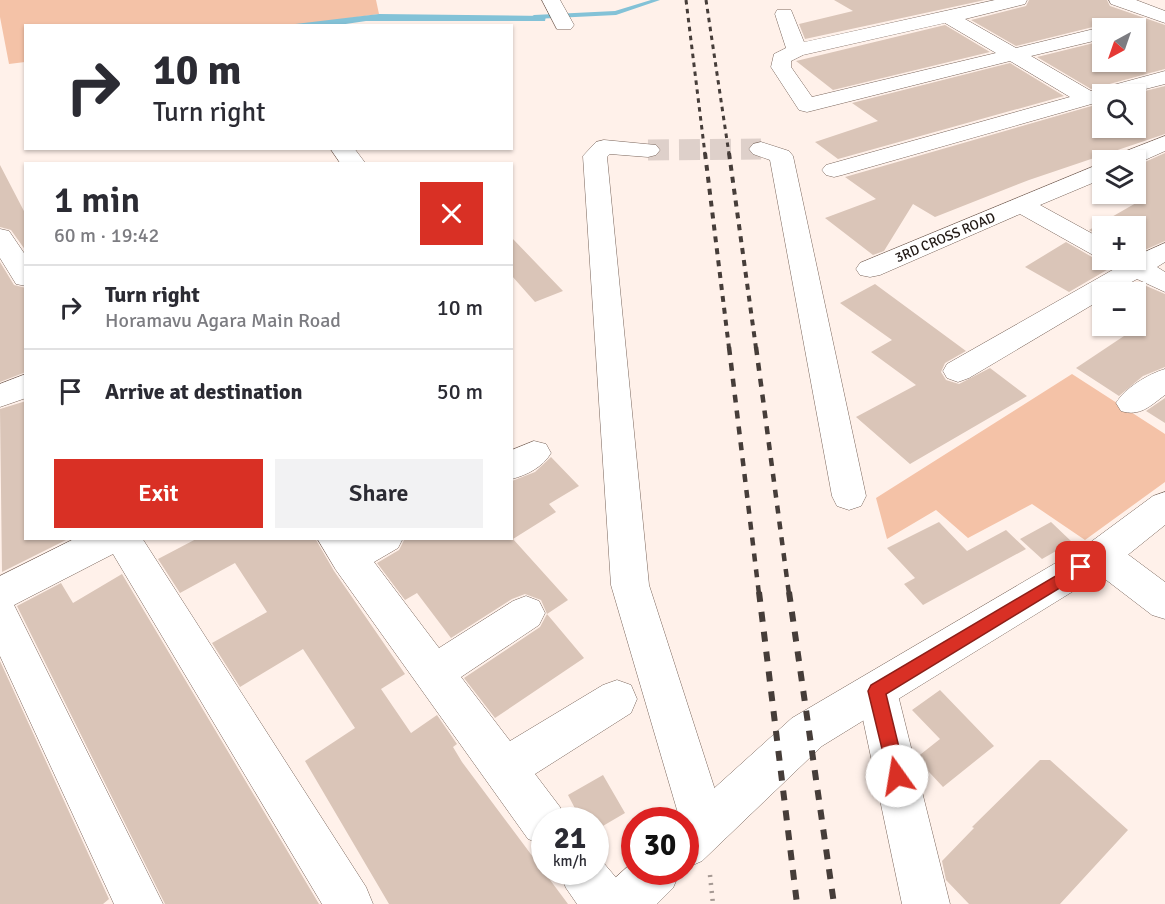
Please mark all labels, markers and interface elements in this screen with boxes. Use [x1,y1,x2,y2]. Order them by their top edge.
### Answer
north arrow [1092,18,1146,72]
map controls [1092,18,1146,336]
text: 10 m [153,45,242,96]
icon: right [54,48,132,126]
button: search [1092,84,1146,138]
text: Turn right [153,96,266,129]
button: layers [1092,150,1146,204]
text: 1 min [54,178,140,223]
button: close [420,182,483,245]
street label: 3RD CROSS ROAD [892,209,998,266]
button: + [1092,216,1146,270]
text: 60 m · 19:42 [54,223,159,248]
text: Turn right [105,281,200,308]
button: − [1092,282,1146,336]
icon: right [54,291,87,324]
text: 10 m [437,294,483,321]
text: Horamavu Agara Main Road [105,308,341,333]
icon: arrive [54,375,87,408]
text: Arrive at destination [105,378,302,405]
text: 50 m [437,378,483,405]
button: Exit [54,459,263,528]
button: Share [275,459,483,528]
pin [1055,541,1106,592]
icon: arrive [1064,550,1097,583]
position arrow [865,744,929,808]
speed limit sign: 30 [621,807,699,885]
text: 21 [554,820,586,857]
text: km/h [553,852,587,870]

